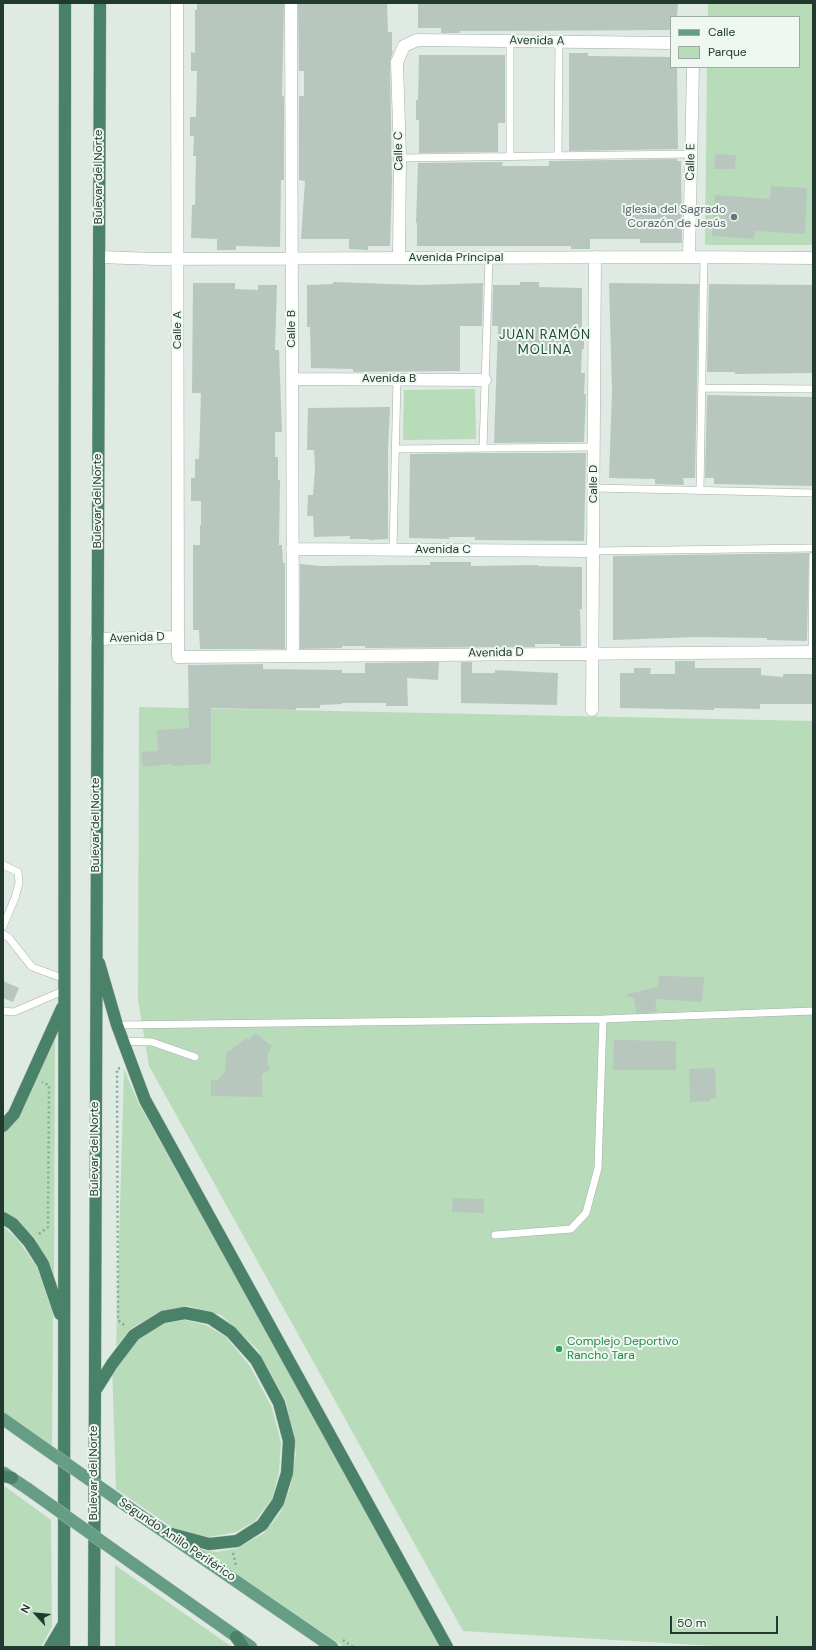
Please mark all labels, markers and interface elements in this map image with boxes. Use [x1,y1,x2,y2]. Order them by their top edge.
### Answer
legend [670,16,800,68]
text: Calle [708,24,735,40]
street label: Avenida A [509,33,565,49]
text: Parque [708,44,747,60]
street label: Bulevar del Norte [92,130,106,224]
street label: Calle C [391,131,407,171]
street label: Calle E [683,143,699,181]
place label: Iglesia del Sagrado Corazón de Jesús [622,203,726,231]
marker: Iglesia del Sagrado Corazón de Jesús [729,212,739,222]
street label: Avenida Principal [409,251,503,265]
street label: Calle B [285,310,299,348]
street label: Calle A [171,311,185,349]
district label: JUAN RAMÓN MOLINA [499,328,591,359]
street label: Avenida B [362,372,416,386]
street label: Bulevar del Norte [91,454,105,548]
street label: Calle D [587,465,601,503]
street label: Avenida C [415,543,471,557]
street label: Avenida D [109,630,165,646]
street label: Avenida D [468,645,524,661]
street label: Bulevar del Norte [89,778,103,872]
street label: Bulevar del Norte [88,1102,102,1196]
place label: Complejo Deportivo Rancho Tara [567,1335,679,1363]
marker: Complejo Deportivo Rancho Tara [554,1344,564,1354]
street label: Bulevar del Norte [87,1426,101,1520]
street label: Segundo Anillo Periférico [116,1495,238,1585]
north arrow [16,1594,56,1634]
text: N [17,1602,33,1615]
scale bar [672,1608,780,1634]
text: 50 m [677,1615,706,1631]

